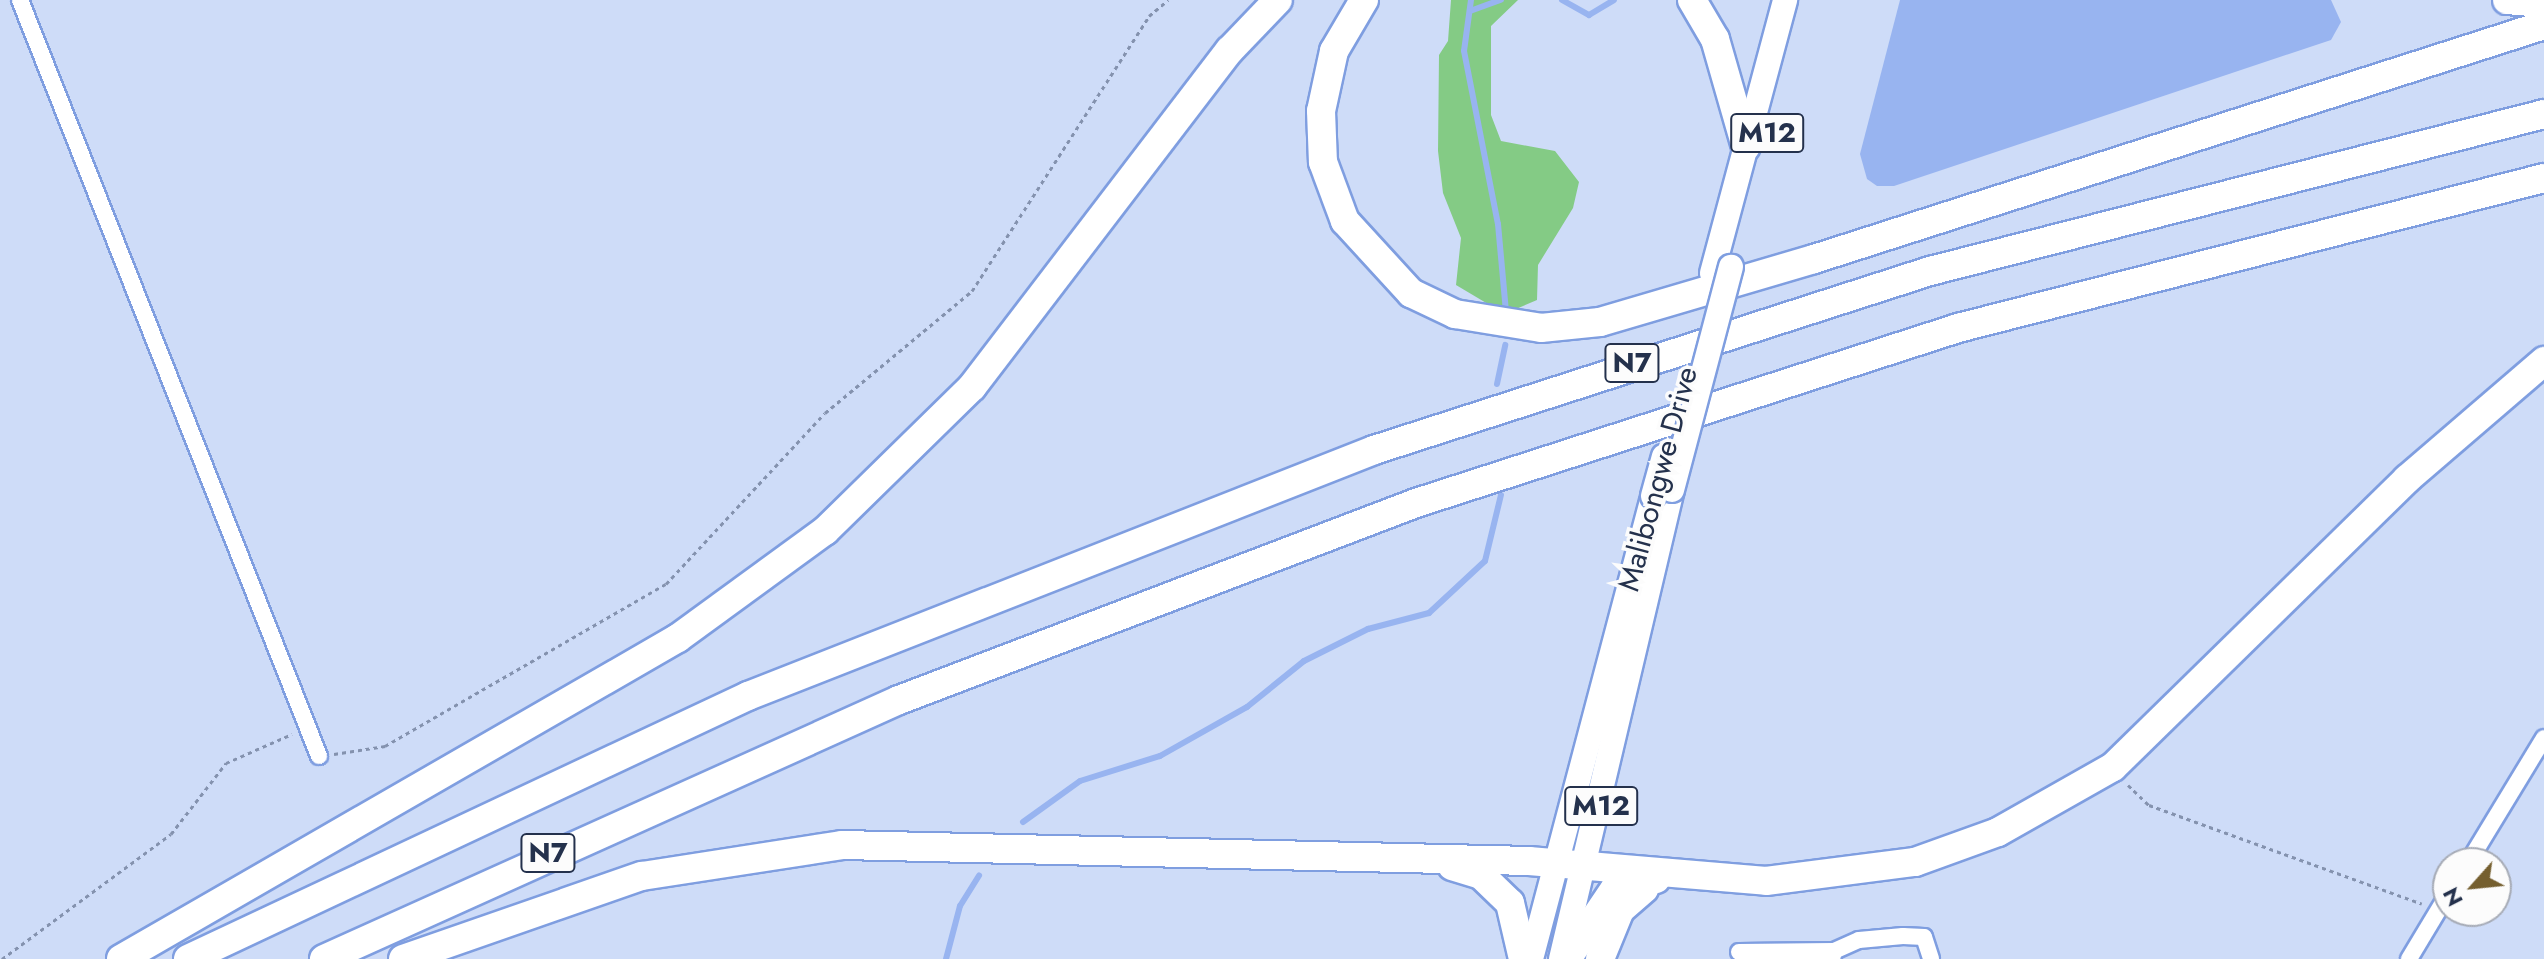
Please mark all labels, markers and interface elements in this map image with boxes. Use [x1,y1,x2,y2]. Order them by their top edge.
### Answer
road number: M12 [1729,109,1805,157]
road number: N7 [1604,339,1660,387]
street label: Malibongwe Drive [1611,363,1705,595]
road number: M12 [1563,782,1639,830]
road number: N7 [520,829,576,877]
north arrow [2432,847,2512,927]
text: N [2434,882,2471,912]

